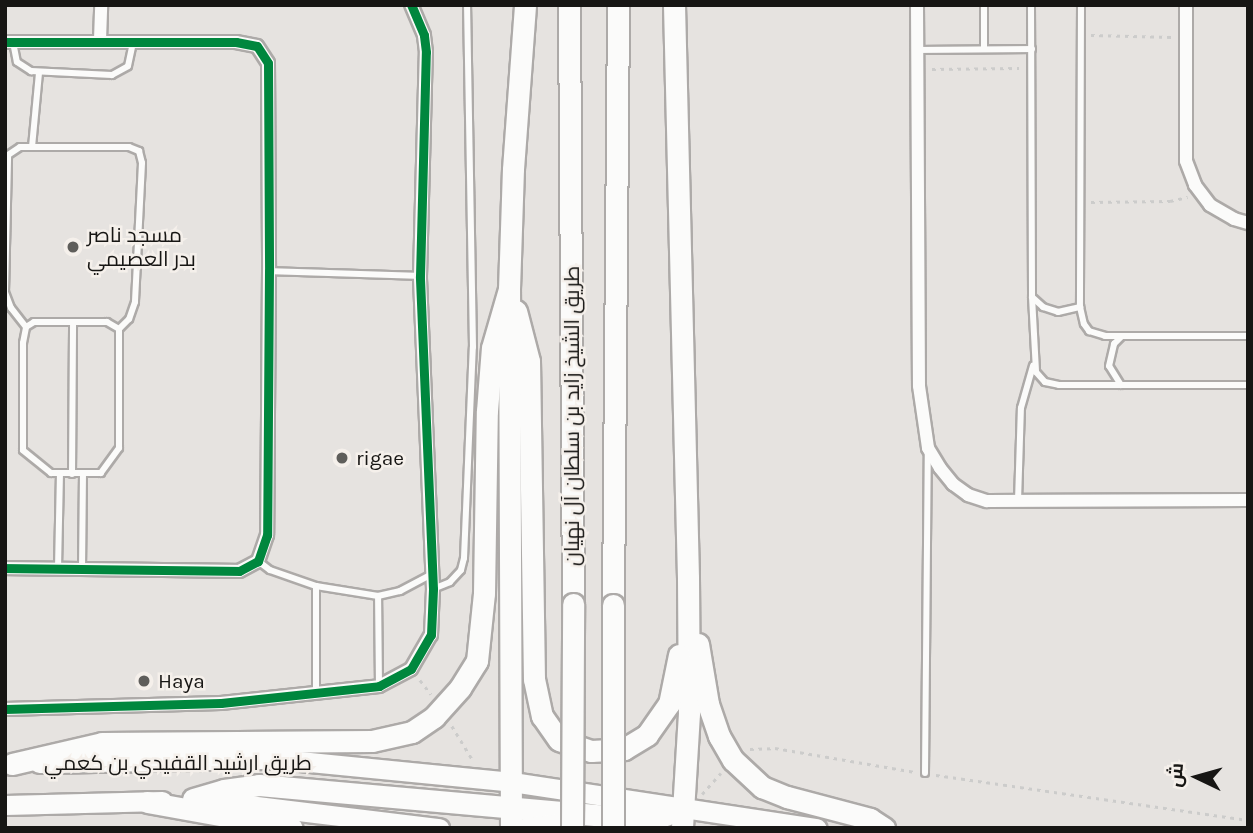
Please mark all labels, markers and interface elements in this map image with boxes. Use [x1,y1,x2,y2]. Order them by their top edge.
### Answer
place label: مسجد ناصر بدر العصيمي [87,222,196,272]
marker: مسجد ناصر بدر العصيمي [65,239,81,255]
street label: طريق الشيخ زايد بن سلطان آل نهيان [559,266,585,566]
place label: rigae [356,445,404,471]
marker: rigae [334,450,350,466]
place label: Haya [158,668,205,694]
marker: Haya [136,673,152,689]
north arrow [1162,742,1232,812]
street label: طريق ارشيد القفيدي بن كعمي [44,750,312,776]
text: ش [1164,762,1188,788]

